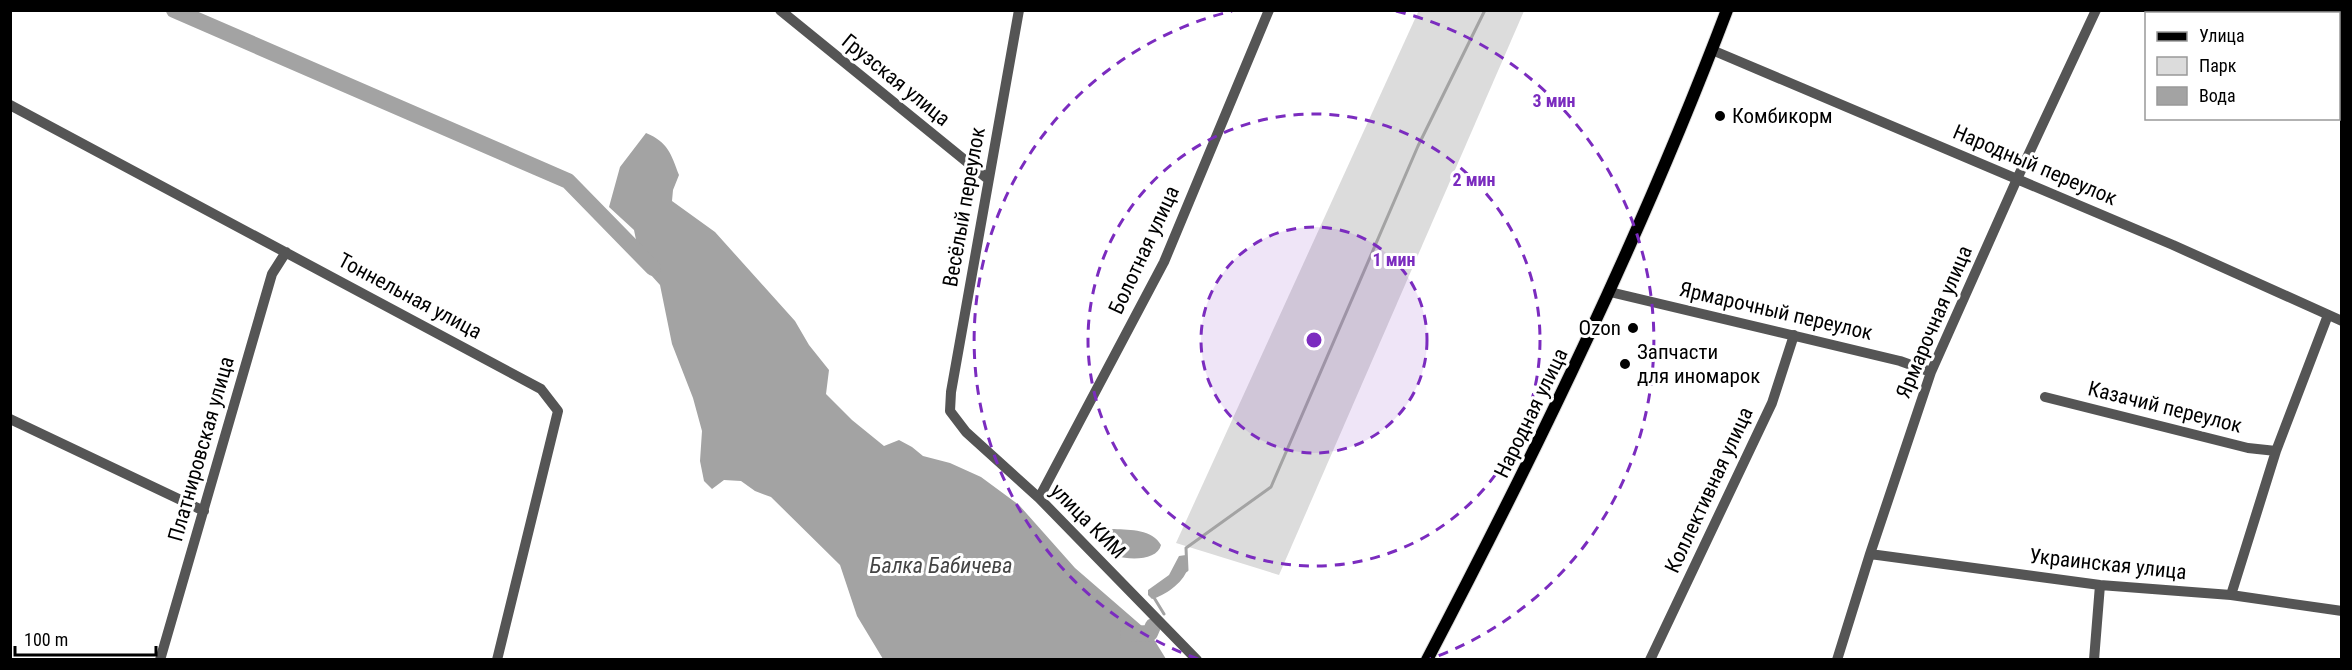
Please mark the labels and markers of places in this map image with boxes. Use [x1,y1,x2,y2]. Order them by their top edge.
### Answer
place label: Комбикорм [1732,104,1833,128]
marker: Комбикорм [1713,109,1727,123]
place label: Ozon [1579,316,1621,340]
marker: Ozon [1626,321,1640,335]
centre of rings [1304,330,1324,350]
place label: Запчасти для иномарок [1637,340,1760,388]
marker: Запчасти для иномарок [1618,357,1632,371]

